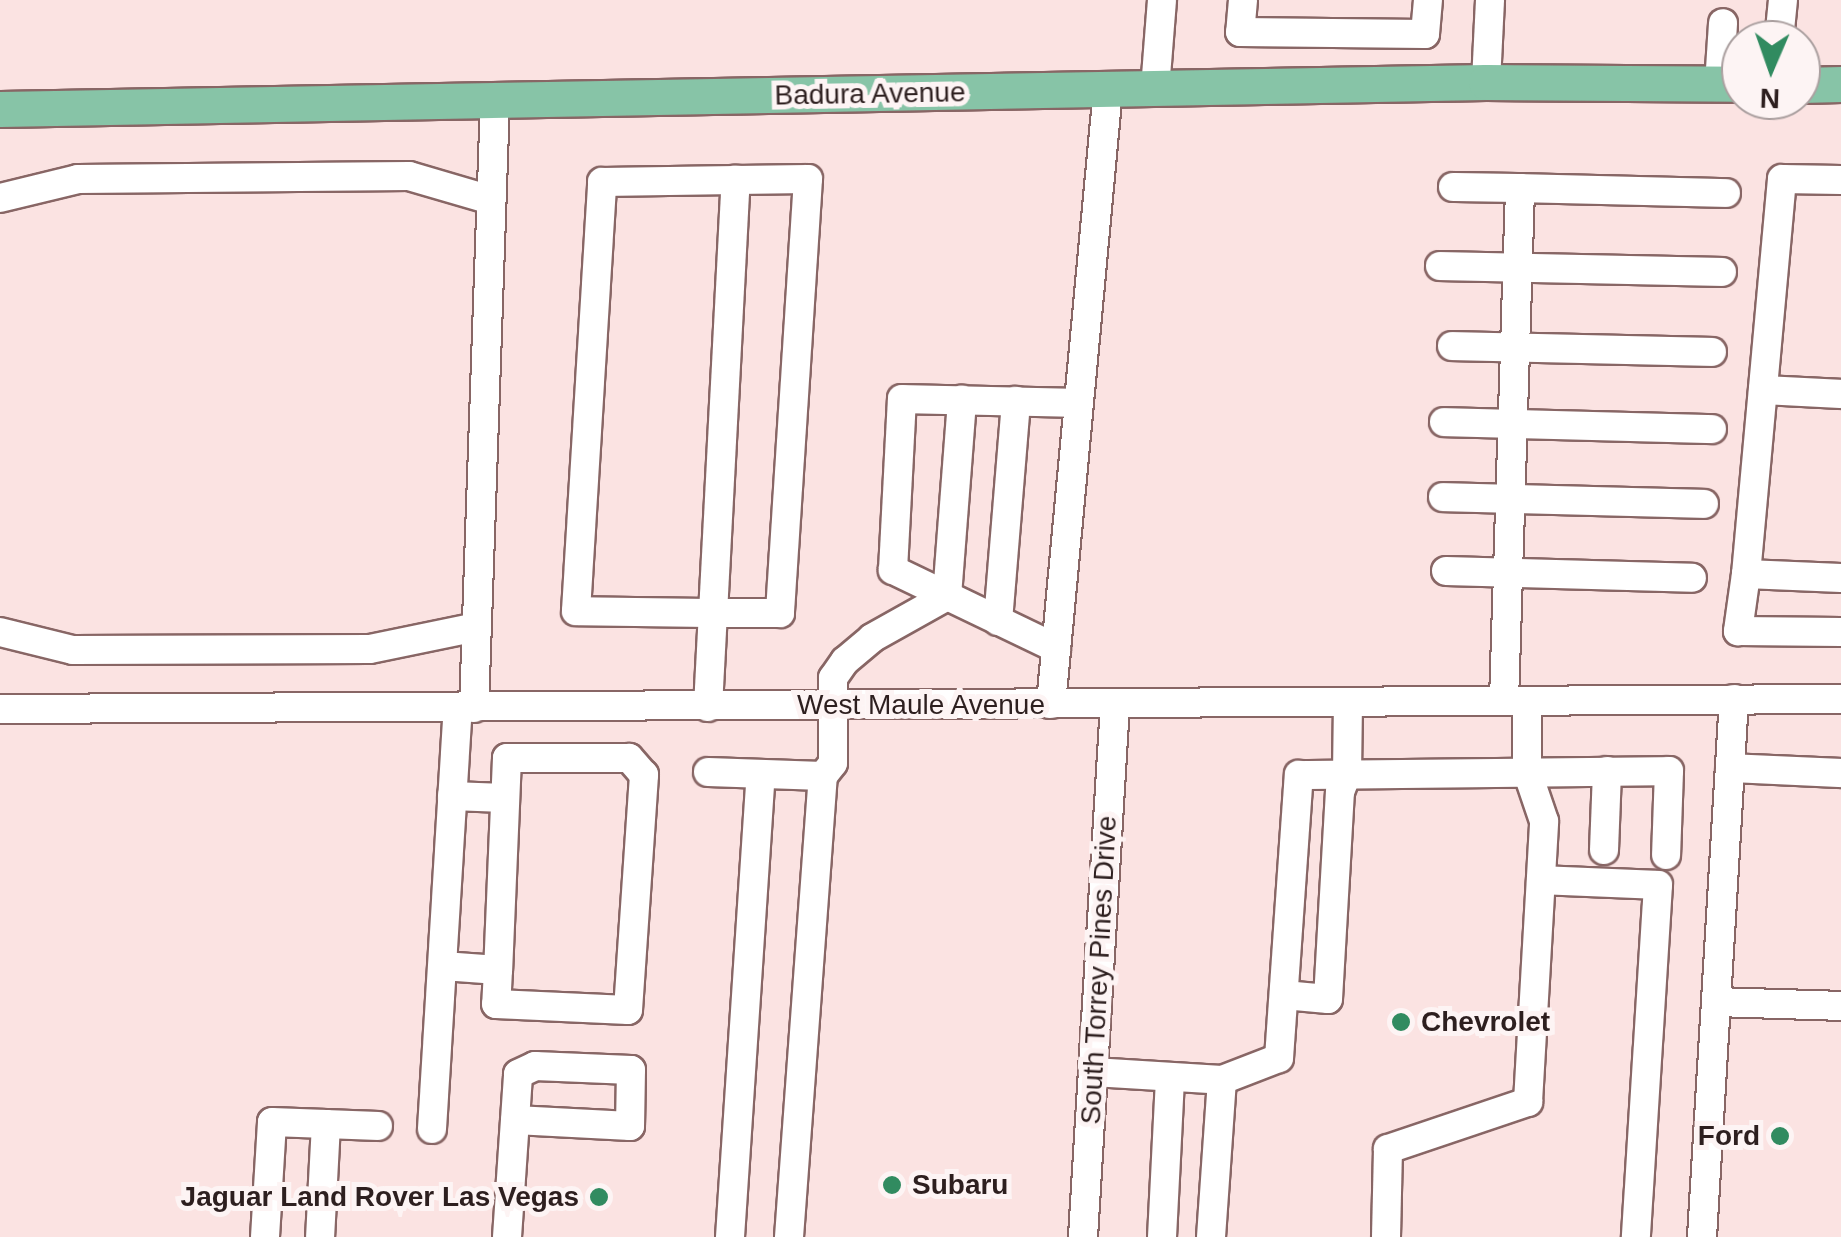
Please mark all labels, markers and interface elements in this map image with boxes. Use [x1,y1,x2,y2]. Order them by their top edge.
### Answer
north arrow [1721,20,1821,120]
street label: Badura Avenue [773,76,967,112]
text: N [1759,83,1781,114]
street label: West Maule Avenue [796,688,1046,722]
street label: South Torrey Pines Drive [1074,814,1124,1126]
place label: Chevrolet [1421,1005,1550,1039]
marker: Chevrolet [1390,1011,1412,1033]
place label: Ford [1698,1119,1760,1153]
marker: Ford [1769,1125,1791,1147]
place label: Subaru [912,1168,1008,1202]
marker: Subaru [881,1174,903,1196]
place label: Jaguar Land Rover Las Vegas [181,1180,579,1214]
marker: Jaguar Land Rover Las Vegas [588,1186,610,1208]

